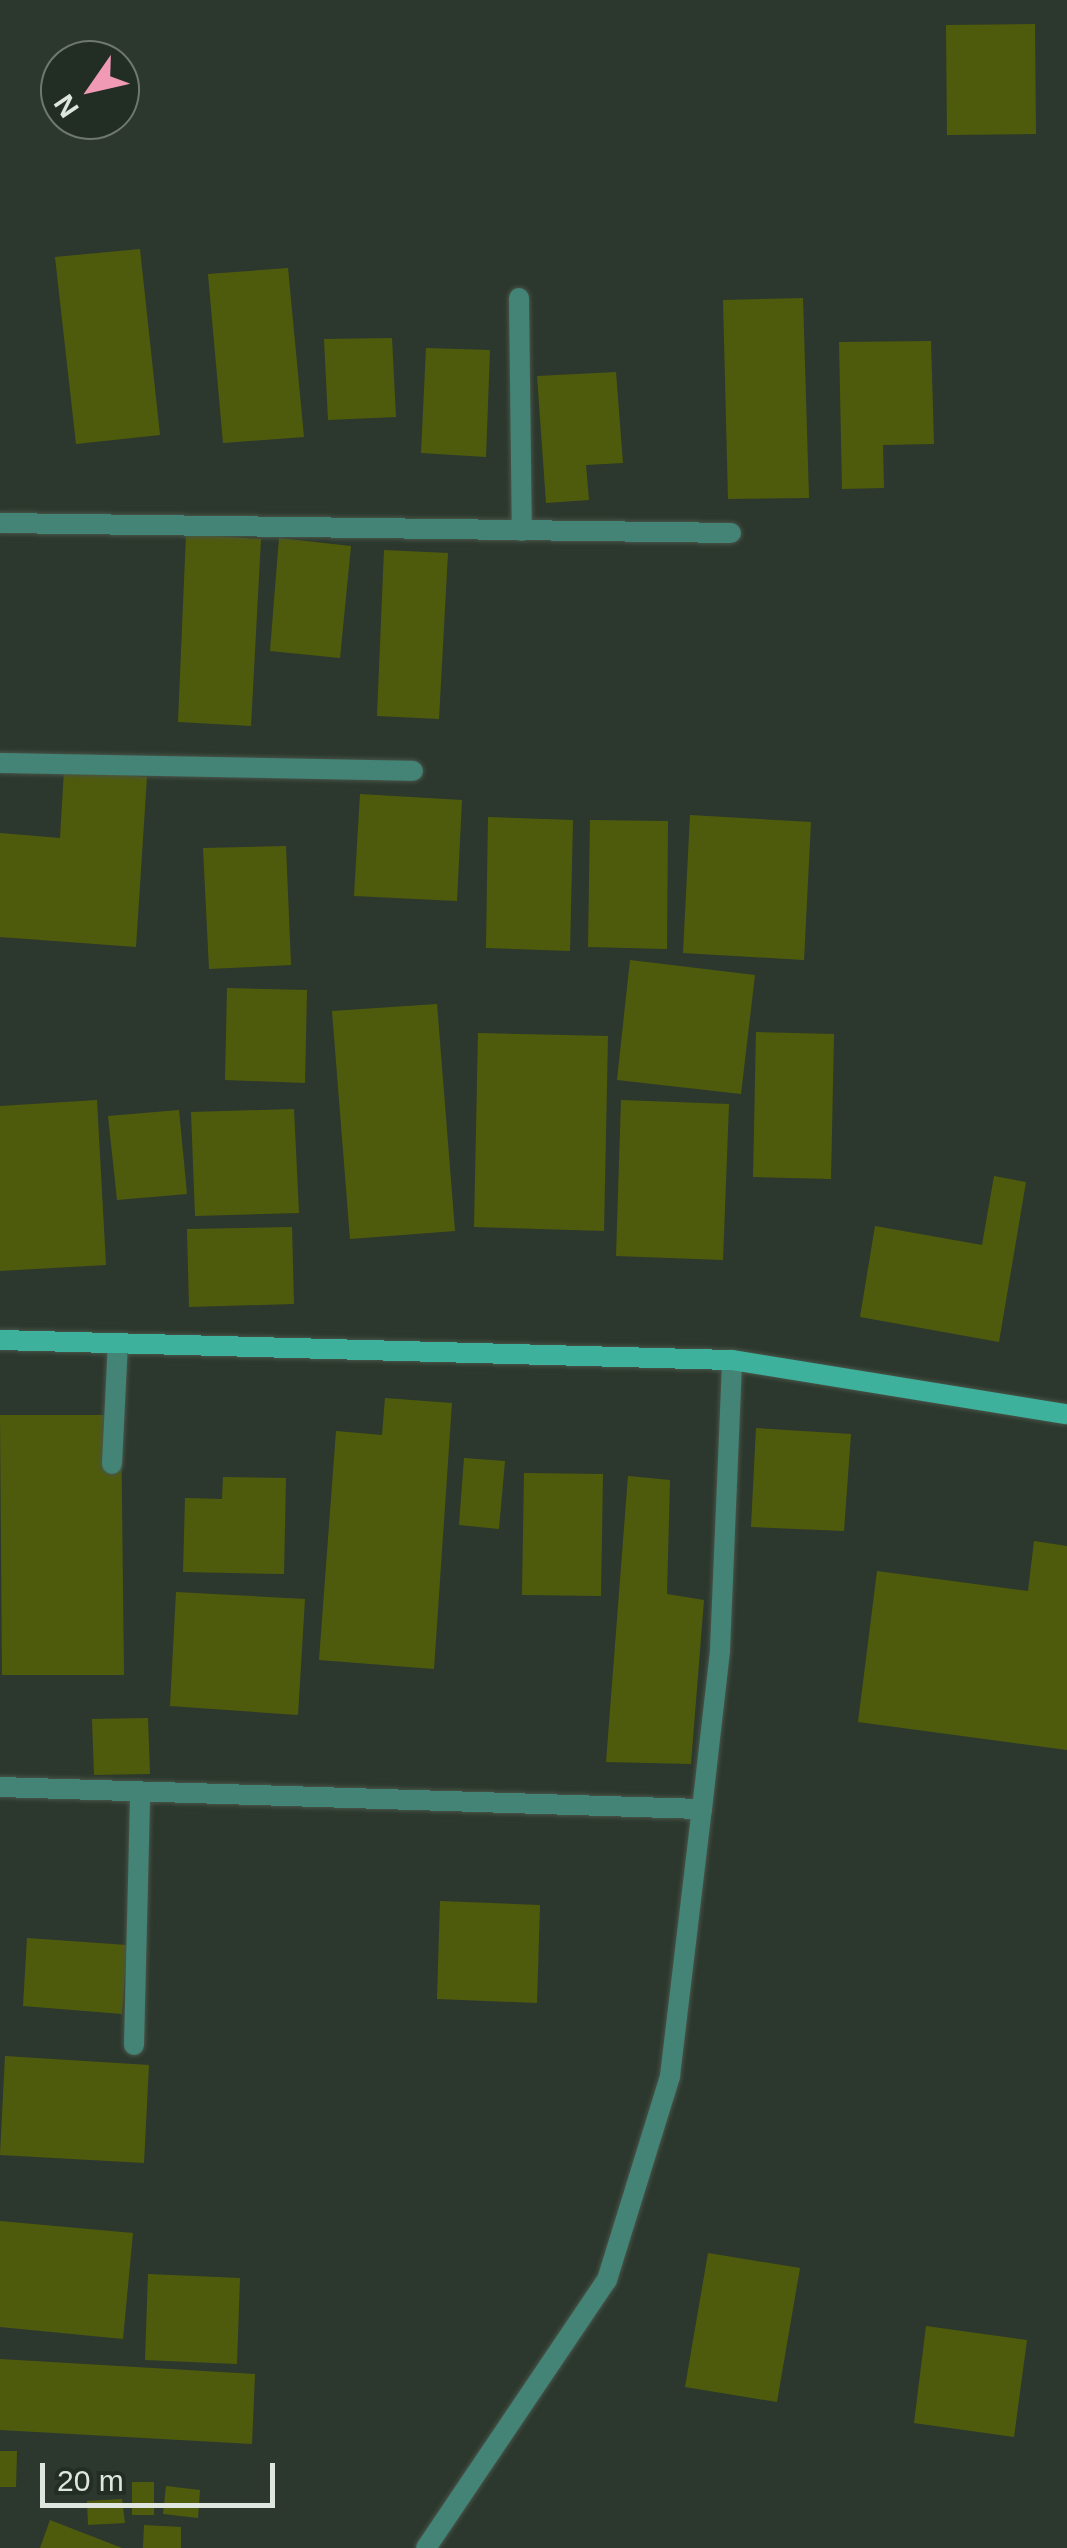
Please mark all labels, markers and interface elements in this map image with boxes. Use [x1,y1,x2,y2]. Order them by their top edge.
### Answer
north arrow [40,40,140,140]
text: N [48,89,85,123]
scale bar [45,2443,280,2505]
text: 20 m [57,2464,124,2497]

